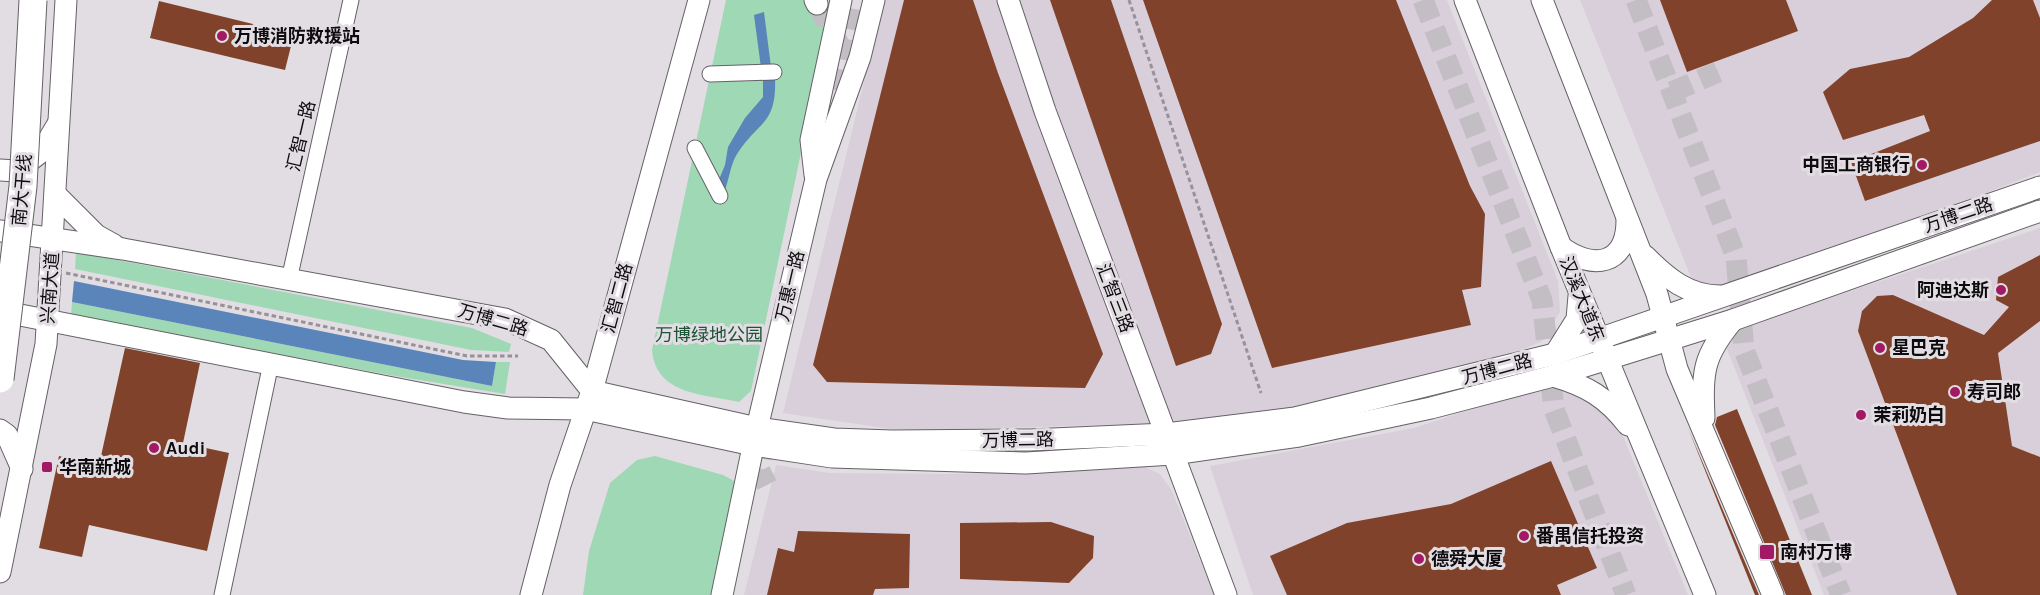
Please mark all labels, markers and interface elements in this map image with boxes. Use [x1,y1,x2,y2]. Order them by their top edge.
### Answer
place label: 万博消防救援站 [234,25,360,47]
marker: 万博消防救援站 [215,29,229,43]
street label: 汇智一路 [282,98,320,174]
street label: 南大干线 [8,153,36,227]
place label: 中国工商银行 [1802,154,1910,176]
marker: 中国工商银行 [1915,158,1929,172]
street label: 万博二路 [1920,193,1996,237]
street label: 万惠一路 [771,248,809,324]
street label: 兴南大道 [37,251,63,325]
street label: 汉溪大道东 [1555,253,1609,345]
street label: 汇智二路 [597,260,637,336]
street label: 汇智三路 [1092,260,1138,336]
place label: 阿迪达斯 [1917,279,1989,301]
marker: 阿迪达斯 [1994,283,2008,297]
street label: 万博二路 [455,300,531,340]
park label: 万博绿地公园 [655,324,763,346]
place label: 星巴克 [1892,337,1946,359]
marker: 星巴克 [1873,341,1887,355]
street label: 万博二路 [1459,349,1535,389]
place label: 寿司郎 [1967,381,2021,403]
marker: 寿司郎 [1948,385,1962,399]
place label: 茉莉奶白 [1873,404,1945,426]
marker: 茉莉奶白 [1854,408,1868,422]
street label: 万博二路 [982,428,1054,452]
place label: Audi [166,437,206,459]
marker: Audi [147,441,161,455]
place label: 华南新城 [59,456,131,478]
marker: 华南新城 [40,460,54,474]
place label: 番禺信托投资 [1536,525,1644,547]
marker: 番禺信托投资 [1517,529,1531,543]
place label: 南村万博 [1780,541,1852,563]
marker: 南村万博 [1758,543,1776,561]
place label: 德舜大厦 [1431,548,1503,570]
marker: 德舜大厦 [1412,552,1426,566]

